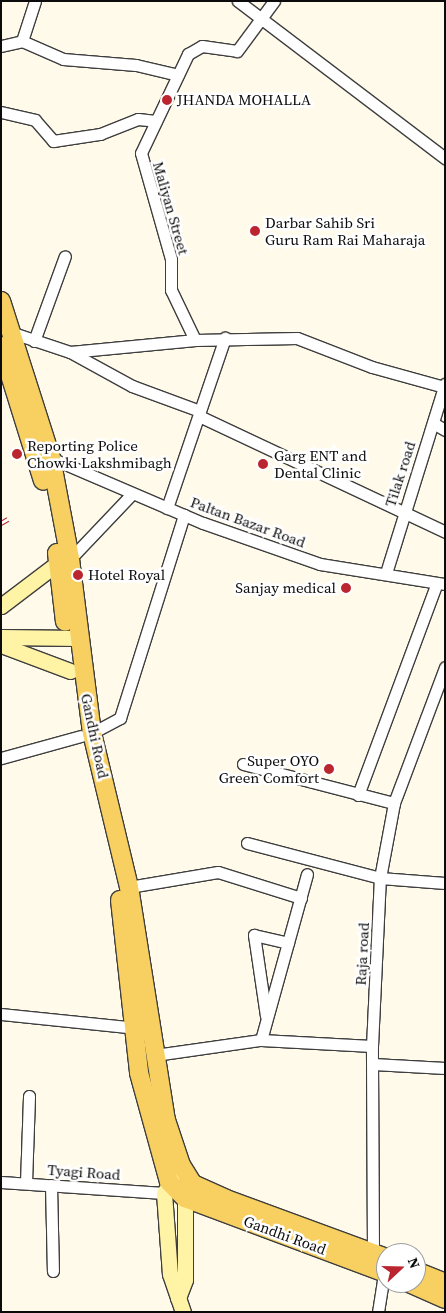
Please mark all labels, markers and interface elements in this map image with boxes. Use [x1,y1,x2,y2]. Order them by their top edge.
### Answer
place label: JHANDA MOHALLA [177,91,311,109]
marker: JHANDA MOHALLA [161,94,173,106]
street label: Maliyan Street [149,159,193,257]
place label: Darbar Sahib Sri Guru Ram Rai Maharaja [265,213,425,248]
marker: Darbar Sahib Sri Guru Ram Rai Maharaja [249,225,261,237]
place label: Reporting Police Chowki Lakshmibagh [27,436,172,471]
street label: Tilak road [381,439,419,509]
place label: Garg ENT and Dental Clinic [274,446,367,481]
marker: Reporting Police Chowki Lakshmibagh [11,448,23,460]
marker: Garg ENT and Dental Clinic [256,457,270,471]
street label: Paltan Bazar Road [188,493,308,551]
place label: Hotel Royal [88,566,165,584]
marker: Hotel Royal [72,569,84,581]
place label: Sanjay medical [235,579,336,597]
marker: Sanjay medical [340,582,352,594]
street label: Gandhi Road [77,692,113,780]
place label: Super OYO Green Comfort [219,751,319,786]
marker: Super OYO Green Comfort [323,763,335,775]
street label: Raja road [351,922,373,986]
street label: Tyagi Road [47,1160,121,1184]
street label: Gandhi Road [241,1212,329,1258]
north arrow [376,1243,426,1293]
text: N [403,1255,425,1271]

